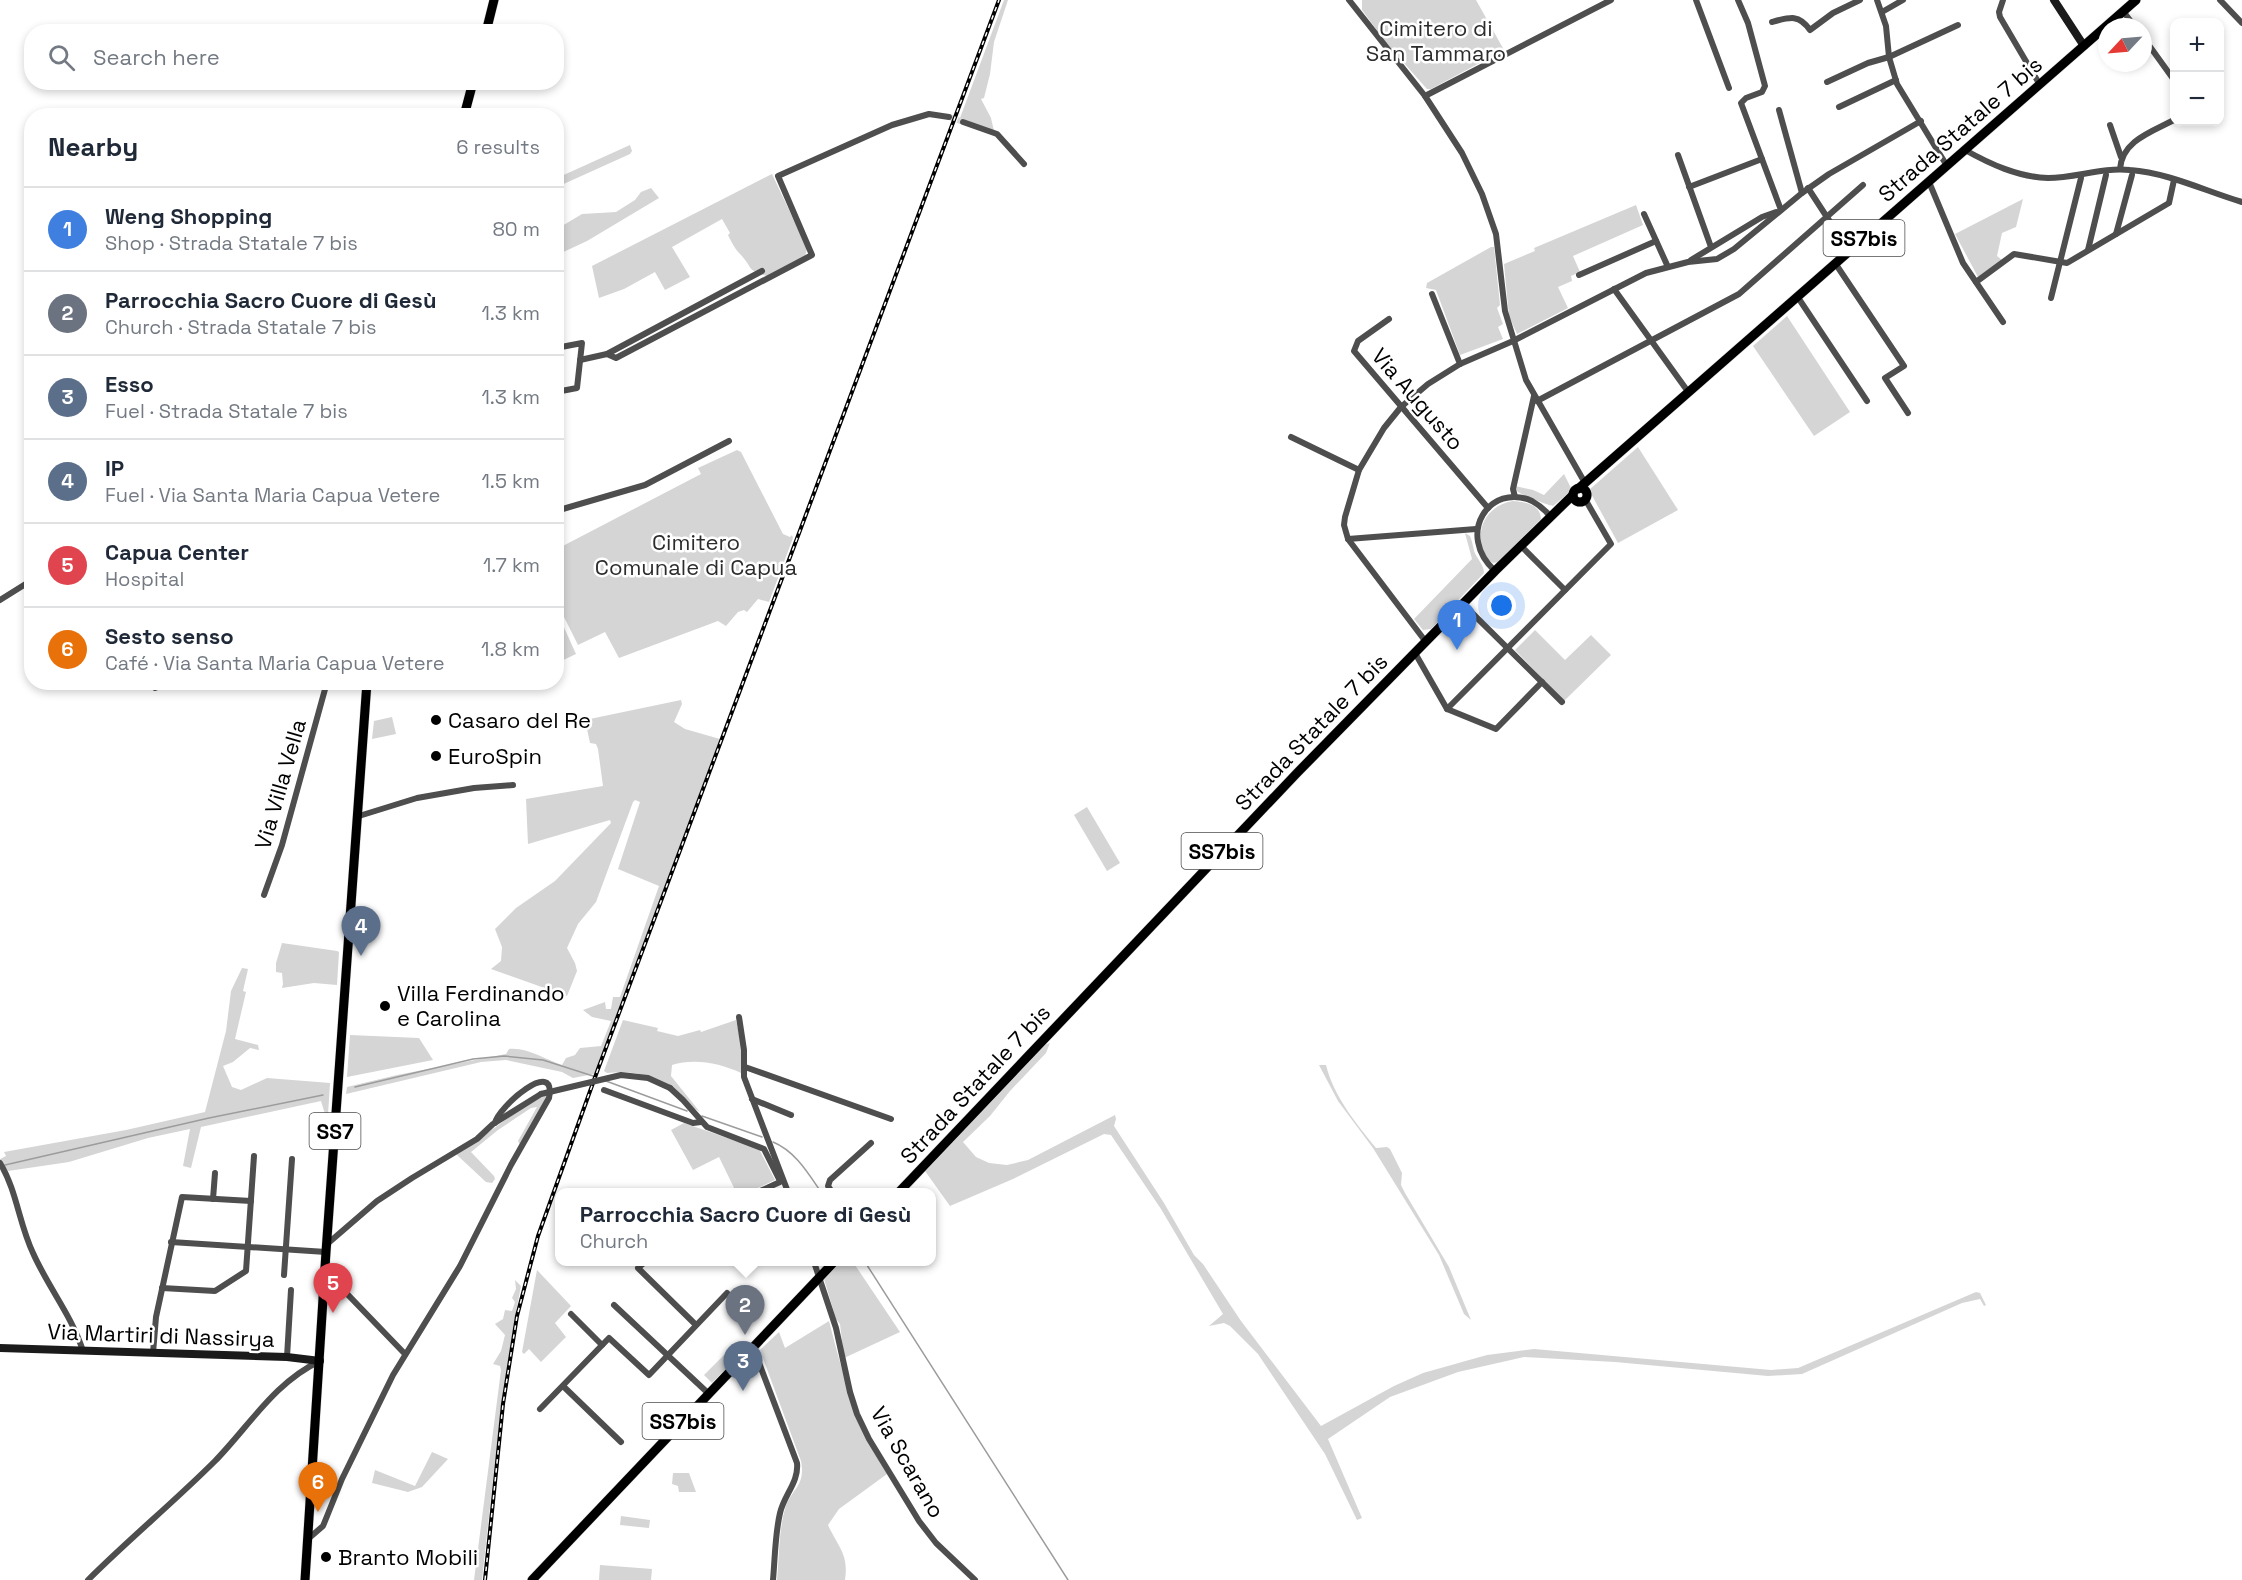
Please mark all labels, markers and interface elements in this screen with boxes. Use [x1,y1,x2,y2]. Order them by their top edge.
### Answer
park label: Cimitero di San Tammaro [1366,14,1506,67]
north arrow [2098,18,2152,72]
map controls [2170,18,2224,126]
button: + [2170,18,2224,72]
search box [24,24,564,90]
icon: search [45,41,78,74]
text: Search here [93,43,220,71]
street label: Strada Statale 7 bis [1872,50,2048,208]
button: − [2170,72,2224,126]
text: Nearby [48,130,138,164]
text: 6 results [456,134,540,160]
text: Weng Shopping [105,202,272,230]
text: 1 [63,216,72,242]
text: 80 m [492,216,540,242]
road number: SS7bis [1824,220,1904,256]
text: Shop · Strada Statale 7 bis [105,230,358,256]
text: Parrocchia Sacro Cuore di Gesù [105,286,436,314]
text: 2 [62,300,73,326]
text: 1.3 km [481,300,540,326]
text: Church · Strada Statale 7 bis [105,314,377,340]
street label: Via Augusto [1366,342,1470,456]
text: Esso [105,370,154,398]
text: 3 [61,384,74,410]
text: 1.3 km [481,384,540,410]
text: Fuel · Strada Statale 7 bis [105,398,348,424]
text: IP [105,454,124,482]
text: 4 [61,468,74,494]
text: 1.5 km [482,468,540,494]
text: Fuel · Via Santa Maria Capua Vetere [105,482,440,508]
park label: Cimitero Comunale di Capua [595,528,798,581]
text: Capua Center [105,538,249,566]
text: 5 [62,552,74,578]
text: 1.7 km [483,552,540,578]
text: Hospital [105,566,184,592]
your location [1487,591,1516,620]
pin: 1 [1438,600,1476,650]
text: Sesto senso [105,622,234,650]
text: 6 [61,636,74,662]
text: 1.8 km [481,636,540,662]
street label: Strada Statale 7 bis [1229,648,1393,816]
text: Café · Via Santa Maria Capua Vetere [105,650,445,676]
place label: Casaro del Re [448,706,591,734]
marker: Casaro del Re [429,713,443,727]
street label: Via Villa Vella [248,715,312,852]
place label: EuroSpin [448,742,542,770]
marker: EuroSpin [429,749,443,763]
road number: SS7bis [1182,833,1262,869]
pin: 4 [342,906,380,956]
place label: Villa Ferdinando e Carolina [397,979,565,1032]
street label: Strada Statale 7 bis [894,998,1056,1170]
marker: Villa Ferdinando e Carolina [378,999,392,1013]
road number: SS7 [310,1113,360,1149]
popup [555,1188,936,1266]
text: Parrocchia Sacro Cuore di Gesù [580,1200,911,1228]
text: Church [580,1228,648,1254]
pin: 5 [314,1264,352,1313]
pin: 2 [726,1286,764,1335]
street label: Via Martiri di Nassirya [47,1317,276,1353]
pin: 3 [724,1342,762,1391]
street label: Via Scarano [865,1401,951,1523]
road number: SS7bis [642,1403,724,1439]
pin: 6 [298,1462,338,1512]
place label: Branto Mobili [338,1543,478,1571]
marker: Branto Mobili [319,1550,333,1564]

